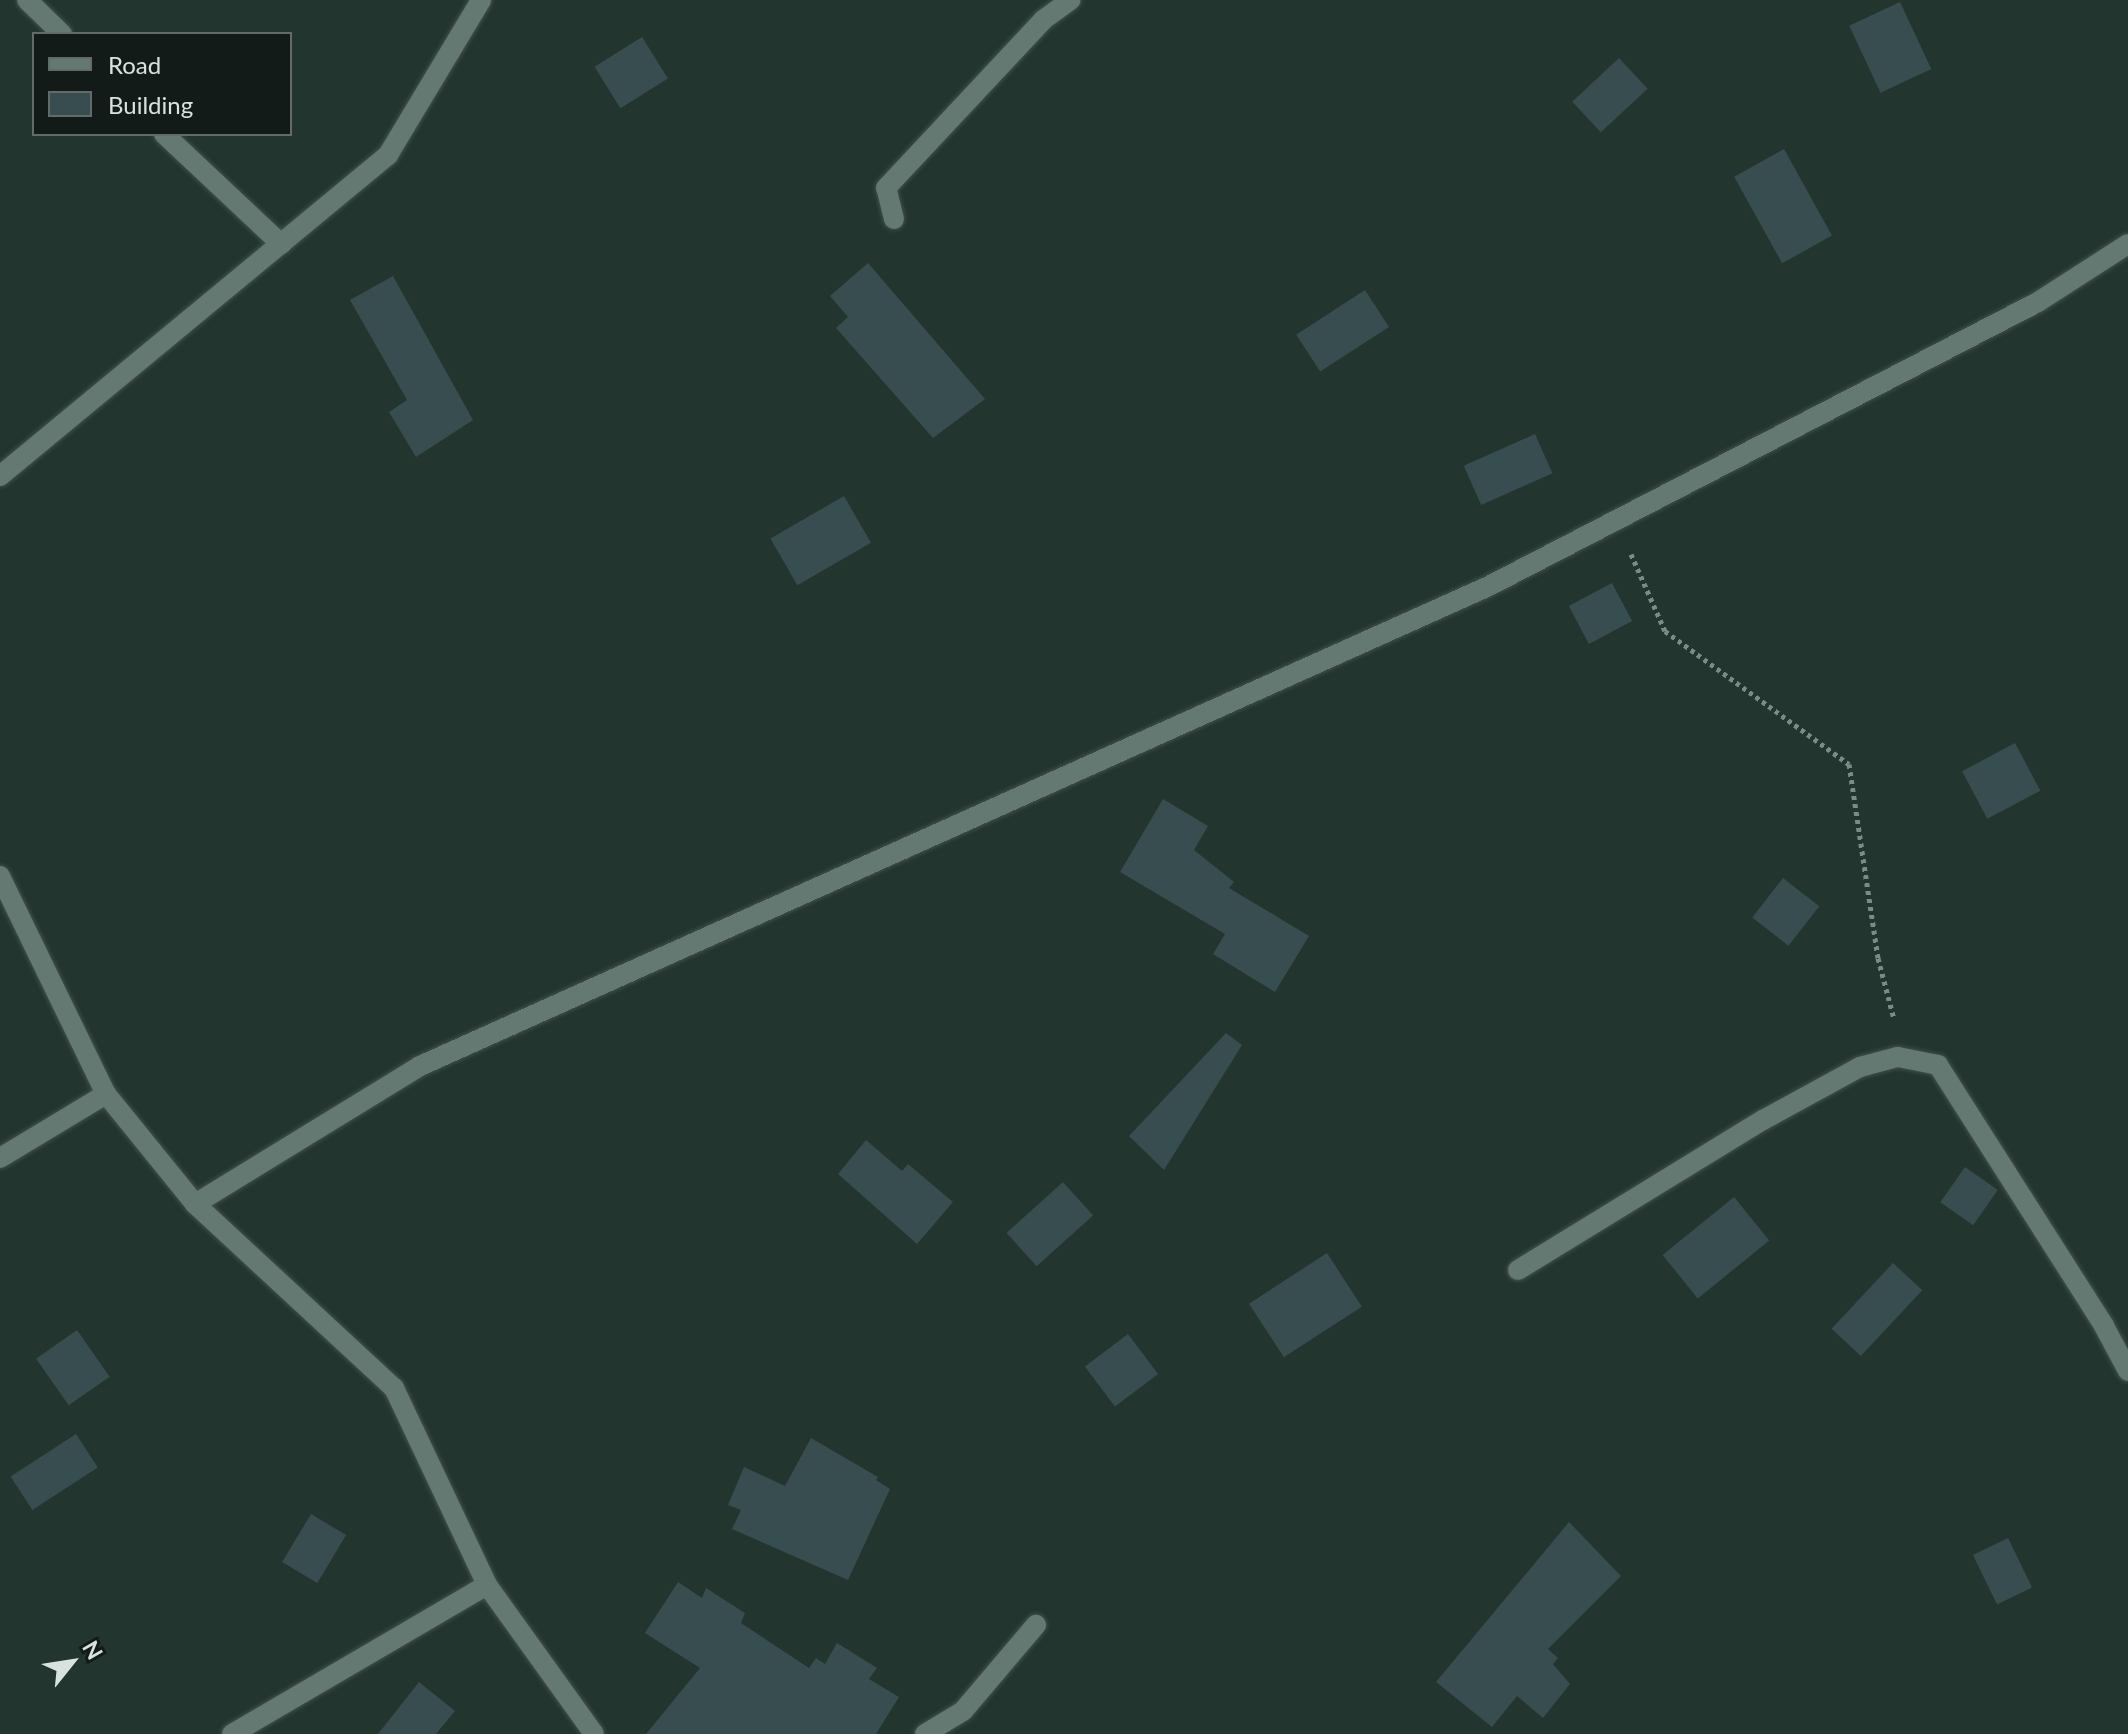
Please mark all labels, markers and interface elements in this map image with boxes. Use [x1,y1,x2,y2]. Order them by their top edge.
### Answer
legend [32,32,292,136]
text: Road [108,50,161,79]
text: Building [108,90,193,119]
north arrow [32,1622,112,1702]
text: N [77,1636,109,1664]

